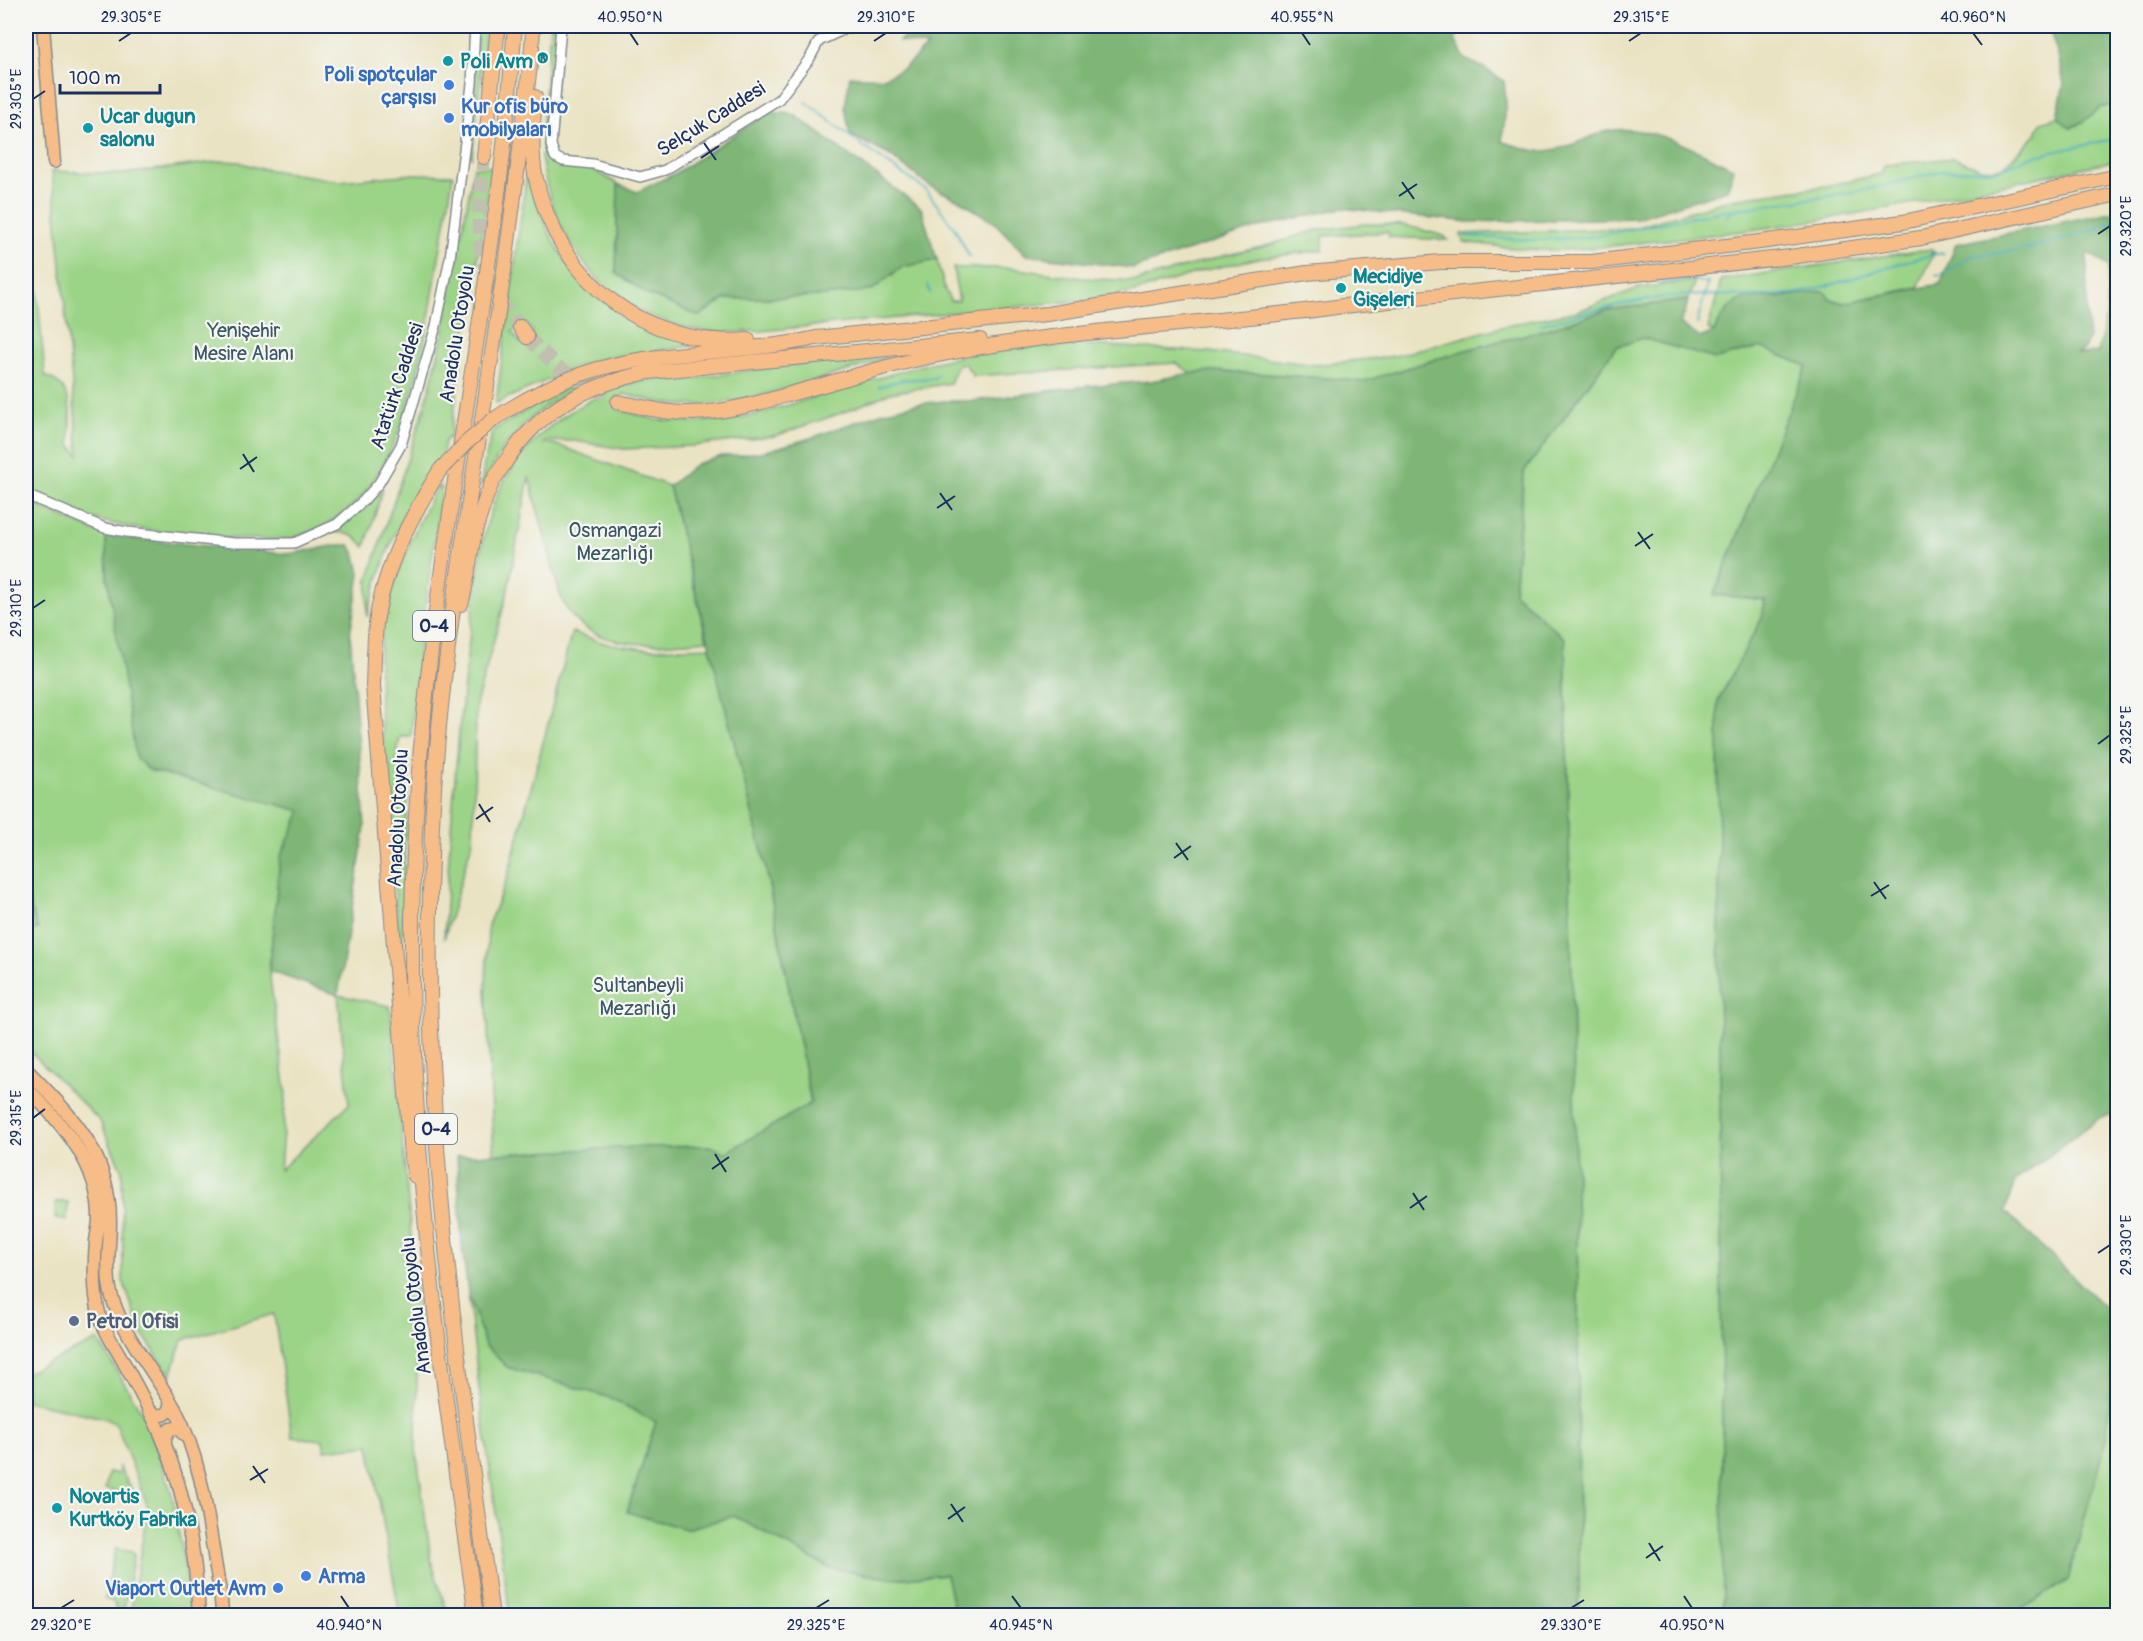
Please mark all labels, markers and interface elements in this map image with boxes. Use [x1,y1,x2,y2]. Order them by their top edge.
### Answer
text: 29.305°E [101,8,161,27]
text: 40.950°N [597,8,663,27]
text: 29.310°E [857,8,915,27]
text: 40.955°N [1271,8,1333,27]
text: 29.315°E [1613,8,1669,27]
text: 40.960°N [1940,8,2006,27]
place label: Poli Avm ® [460,49,549,74]
marker: Poli Avm ® [441,54,455,68]
scale bar [60,57,160,95]
place label: Poli spotçular çarşısı [324,62,438,110]
text: 100 m [69,67,121,90]
text: 29.305°E [7,69,26,129]
street label: Selçuk Caddesi [652,76,770,162]
marker: Poli spotçular çarşısı [442,78,456,92]
place label: Kur ofis büro mobilyaları [461,94,568,142]
place label: Ucar dugun salonu [100,104,195,152]
marker: Kur ofis büro mobilyaları [442,111,456,125]
marker: Ucar dugun salonu [81,121,95,135]
text: 29.320°E [2117,195,2136,256]
street label: Anadolu Otoyolu [434,264,480,404]
place label: Mecidiye Gişeleri [1353,264,1424,312]
marker: Mecidiye Gişeleri [1334,281,1348,295]
park label: Yenişehir Mesire Alanı [194,318,294,366]
street label: Atatürk Caddesi [365,319,429,453]
park label: Osmangazi Mezarlığı [569,518,661,566]
text: 29.310°E [7,579,26,637]
road number: O-4 [413,611,455,641]
text: 29.325°E [2117,705,2136,764]
street label: Anadolu Otoyolu [382,748,414,888]
park label: Sultanbeyli Mezarlığı [592,973,684,1021]
text: 29.315°E [7,1090,26,1146]
road number: O-4 [415,1114,457,1144]
text: 29.330°E [2117,1214,2136,1275]
street label: Anadolu Otoyolu [395,1236,437,1376]
place label: Petrol Ofisi [86,1309,179,1334]
marker: Petrol Ofisi [67,1314,81,1328]
place label: Novartis Kurtköy Fabrika [69,1484,197,1532]
marker: Novartis Kurtköy Fabrika [50,1501,64,1515]
place label: Arma [318,1564,365,1589]
marker: Arma [299,1569,313,1583]
place label: Viaport Outlet Avm [105,1576,266,1601]
marker: Viaport Outlet Avm [271,1581,285,1595]
text: 29.320°E [31,1616,92,1635]
text: 40.940°N [316,1616,382,1635]
text: 29.325°E [787,1616,846,1635]
text: 40.945°N [989,1616,1053,1635]
text: 29.330°E [1541,1616,1602,1635]
text: 40.950°N [1659,1616,1725,1635]

